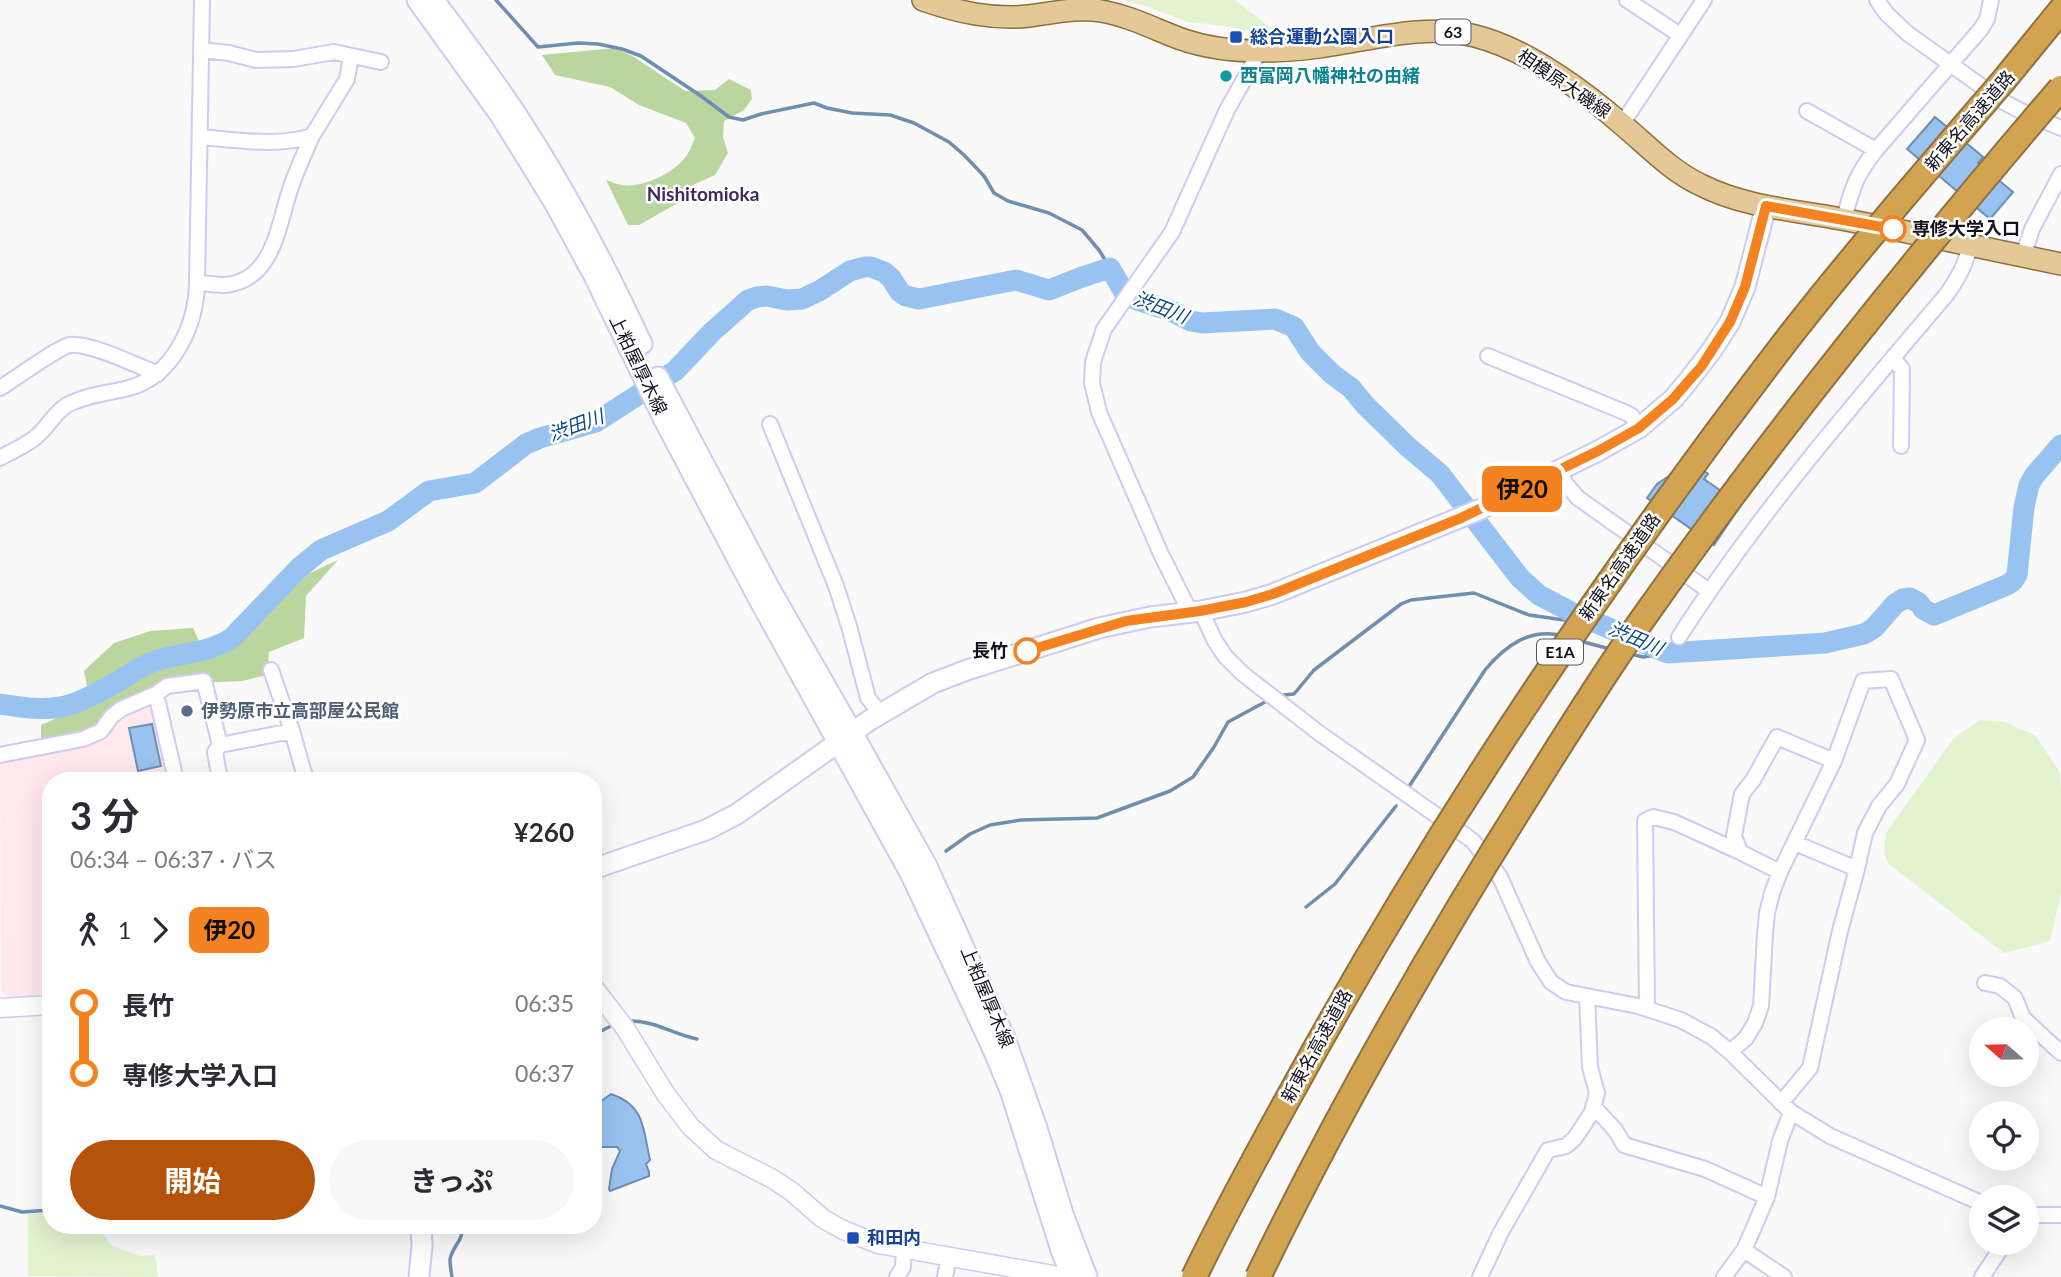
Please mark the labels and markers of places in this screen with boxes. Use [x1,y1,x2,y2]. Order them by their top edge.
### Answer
place label: 総合運動公園入口 [1250,25,1394,47]
marker: 総合運動公園入口 [1228,29,1244,45]
place label: 西富岡八幡神社の由緒 [1240,64,1420,86]
marker: 西富岡八幡神社の由緒 [1218,68,1234,84]
marker: 専修大学入口 [1880,216,1906,242]
place label: 専修大学入口 [1912,217,2020,239]
marker: 長竹 [1014,638,1040,664]
place label: 長竹 [972,639,1008,661]
place label: 伊勢原市立高部屋公民館 [201,699,399,721]
marker: 伊勢原市立高部屋公民館 [179,703,195,719]
place label: 和田内 [867,1226,921,1248]
marker: 和田内 [845,1230,861,1246]

